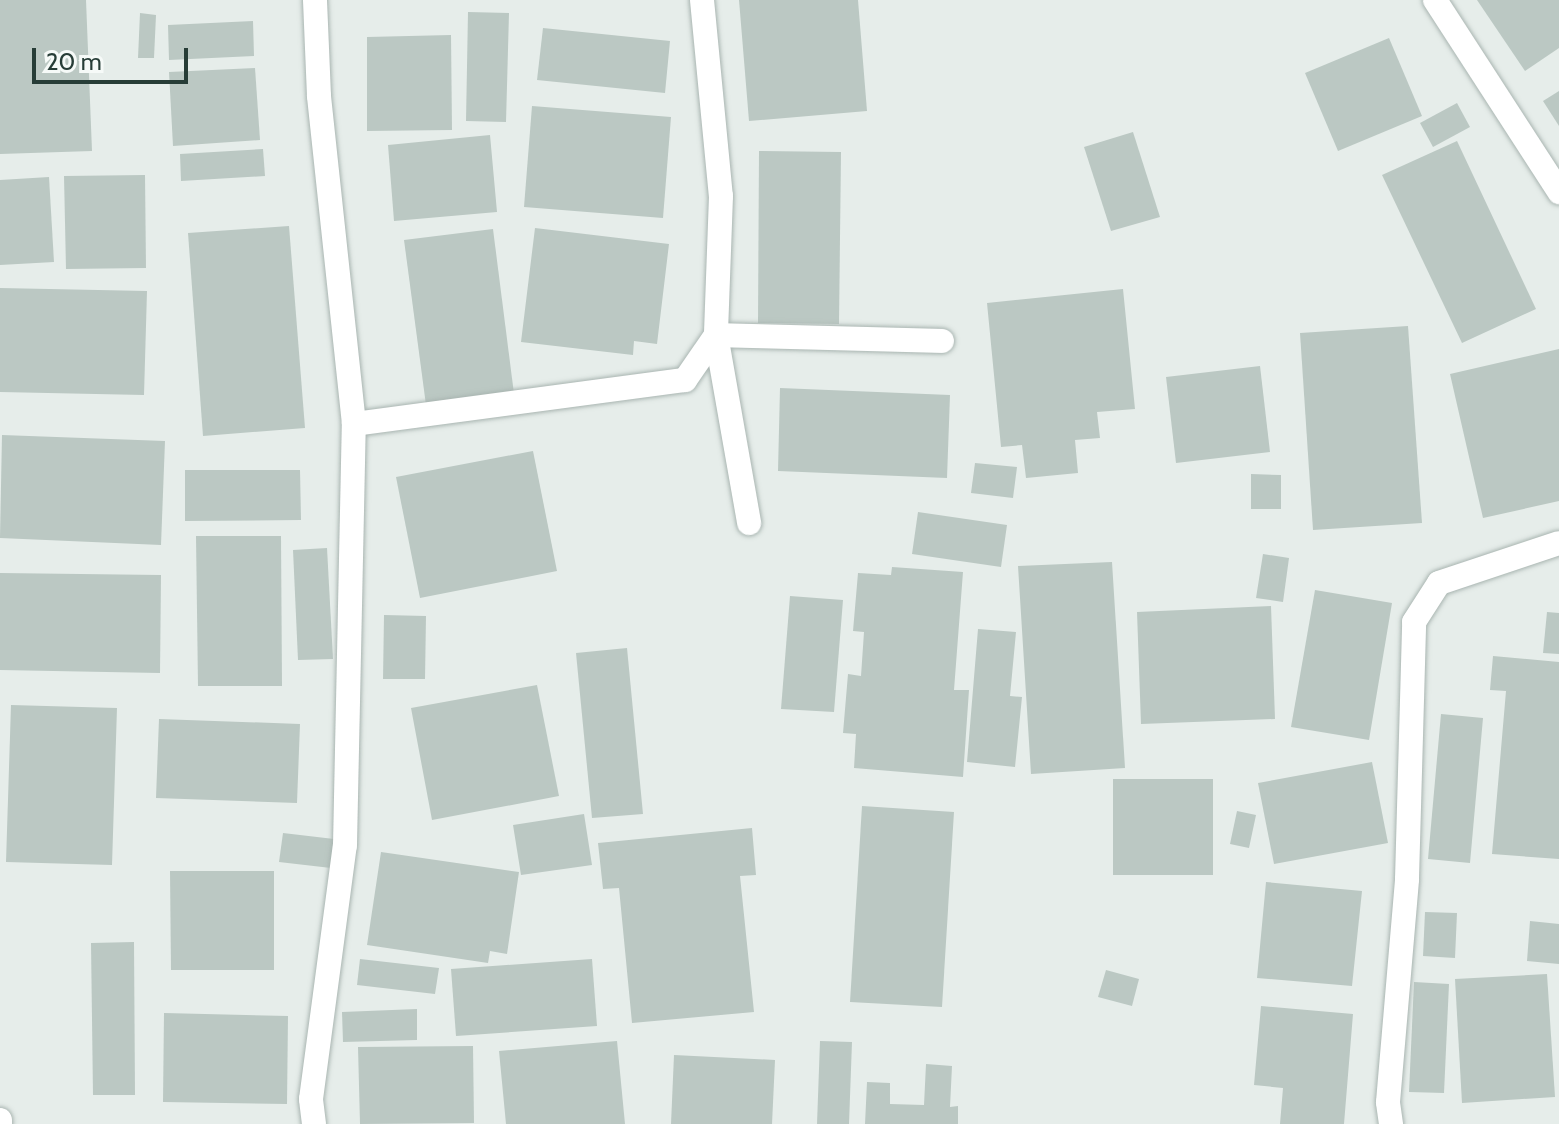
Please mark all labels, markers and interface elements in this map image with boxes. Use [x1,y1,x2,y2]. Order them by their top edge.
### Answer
scale bar [36,32,192,82]
text: 20 m [46,47,102,76]

